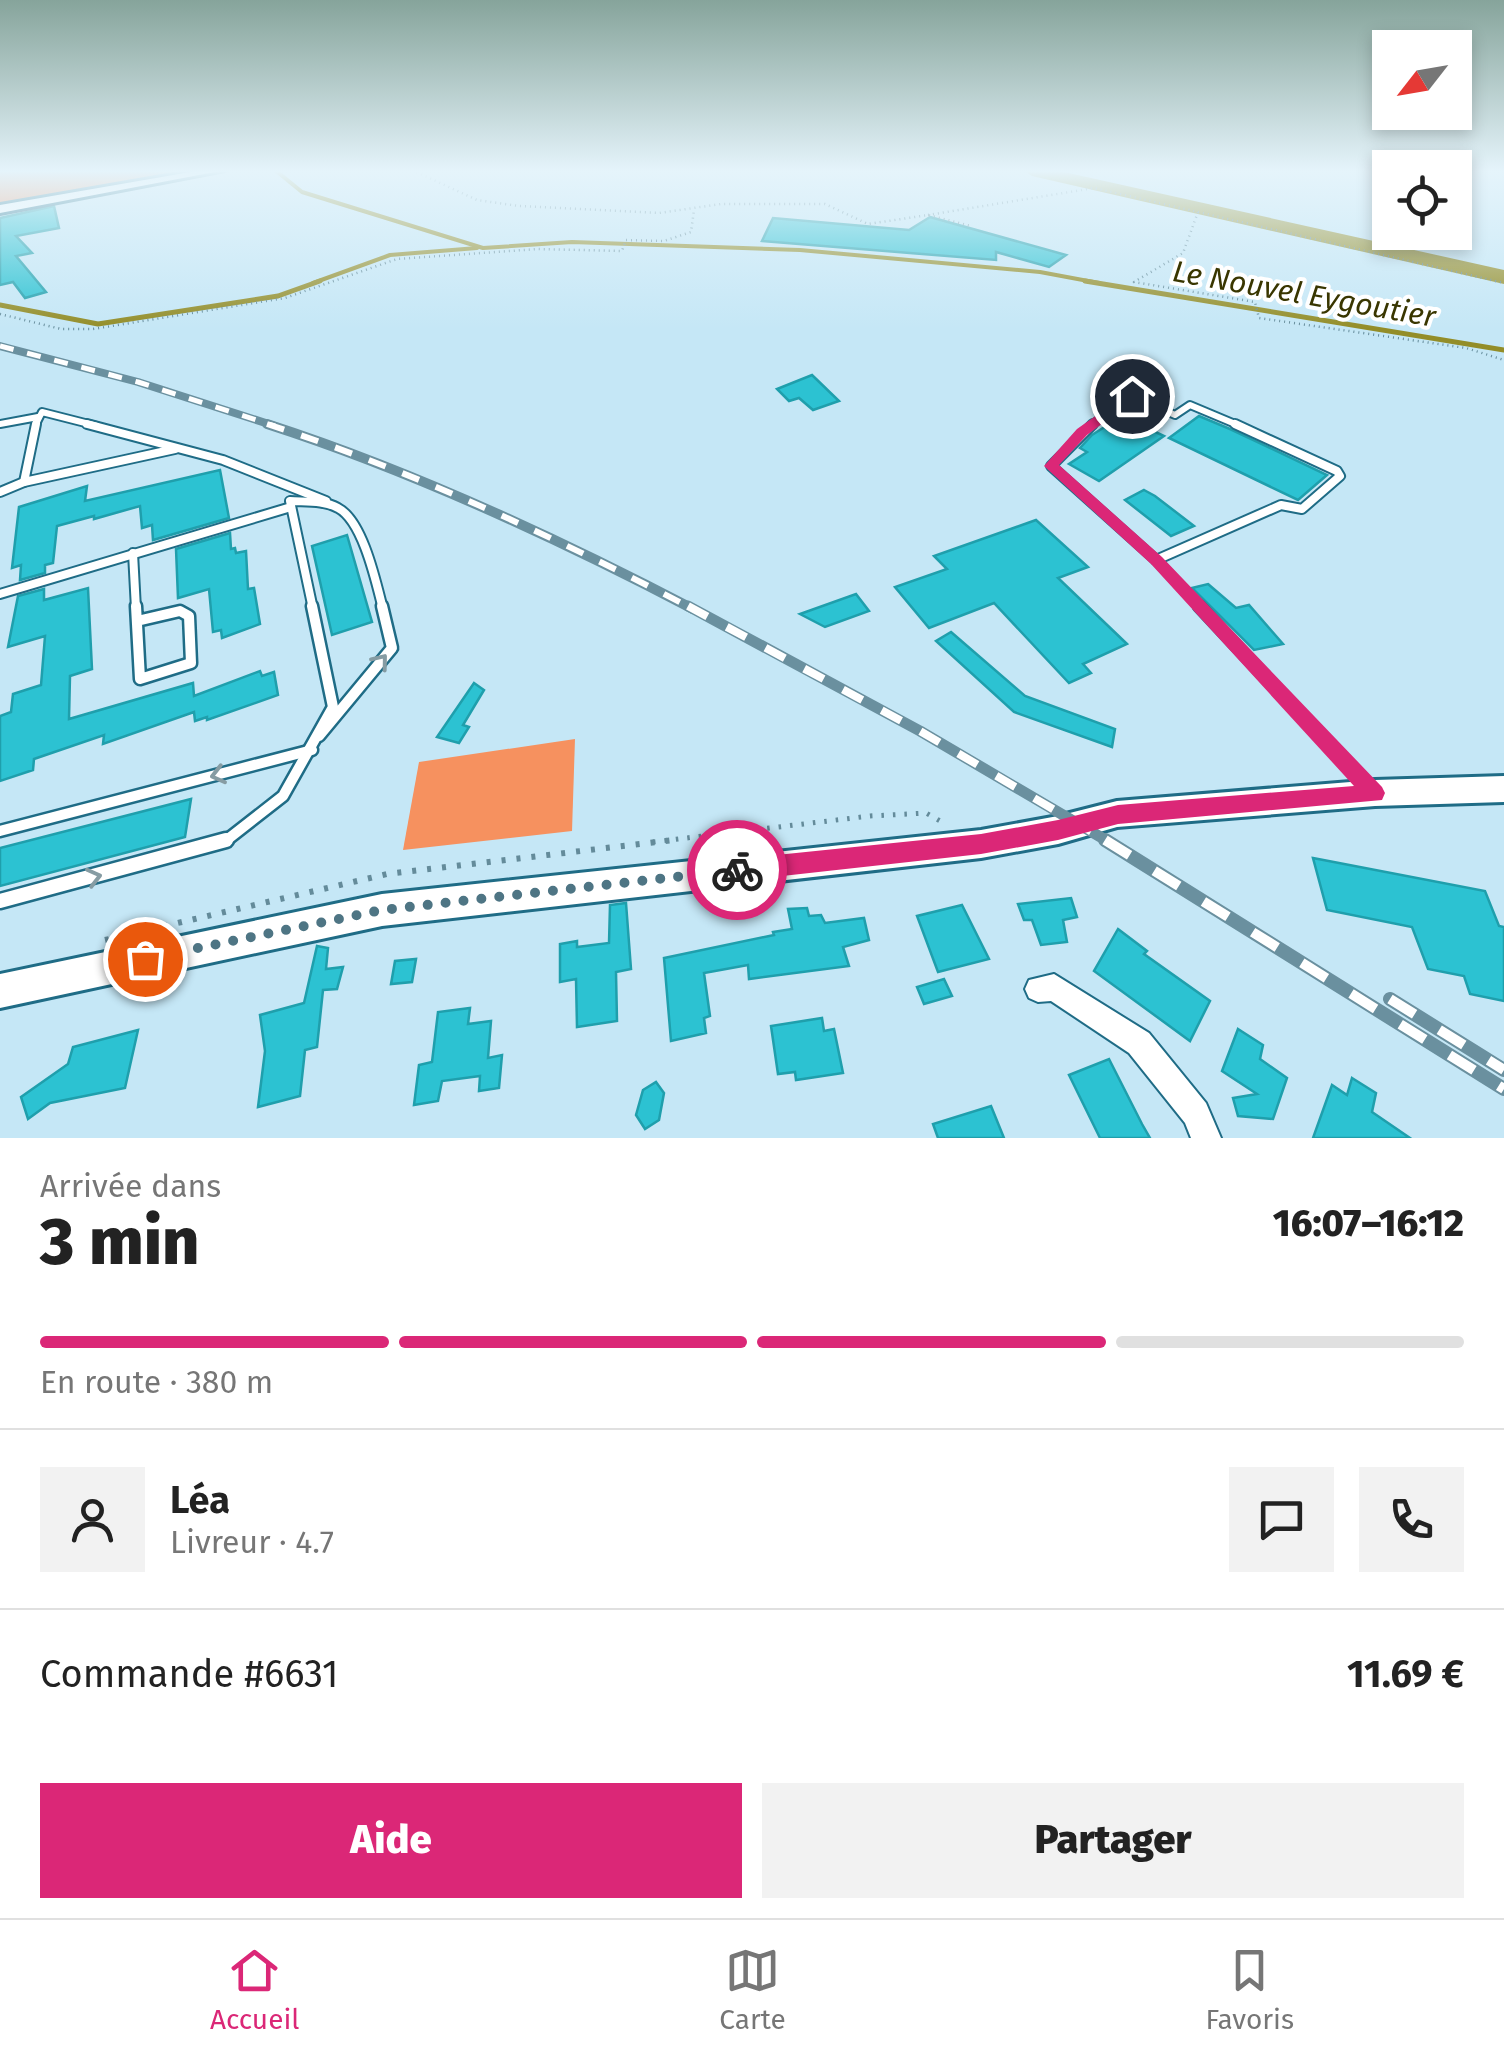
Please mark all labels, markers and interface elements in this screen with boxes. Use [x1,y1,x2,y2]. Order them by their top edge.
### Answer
north arrow [1372,30,1472,130]
map controls [1372,30,1472,250]
button: locate [1372,150,1472,250]
water label: Le Nouvel Eygoutier [1170,253,1440,335]
pin [1090,354,1175,439]
icon: home [1105,369,1160,424]
one-way arrow [369,654,387,672]
one-way arrow [210,764,227,785]
courier [687,820,787,920]
icon: bike [710,843,765,898]
one-way arrow [85,868,102,889]
pin [103,917,188,1002]
icon: bag [118,932,173,987]
text: Arrivée dans [40,1167,221,1205]
text: 16:07–16:12 [1273,1200,1464,1246]
text: 3 min [40,1203,199,1281]
text: En route · 380 m [40,1363,273,1401]
button: person [40,1467,145,1572]
button: chat [1229,1467,1334,1572]
button: phone [1359,1467,1464,1572]
text: Léa [170,1477,230,1523]
text: Livreur · 4.7 [170,1523,334,1561]
text: Commande #6631 [40,1651,339,1697]
text: 11.69 € [1347,1651,1464,1697]
button: Aide [40,1783,742,1898]
button: Partager [762,1783,1464,1898]
tab: Accueil [210,1943,300,2036]
tab: Carte [719,1943,786,2036]
tab: Favoris [1205,1943,1294,2036]

